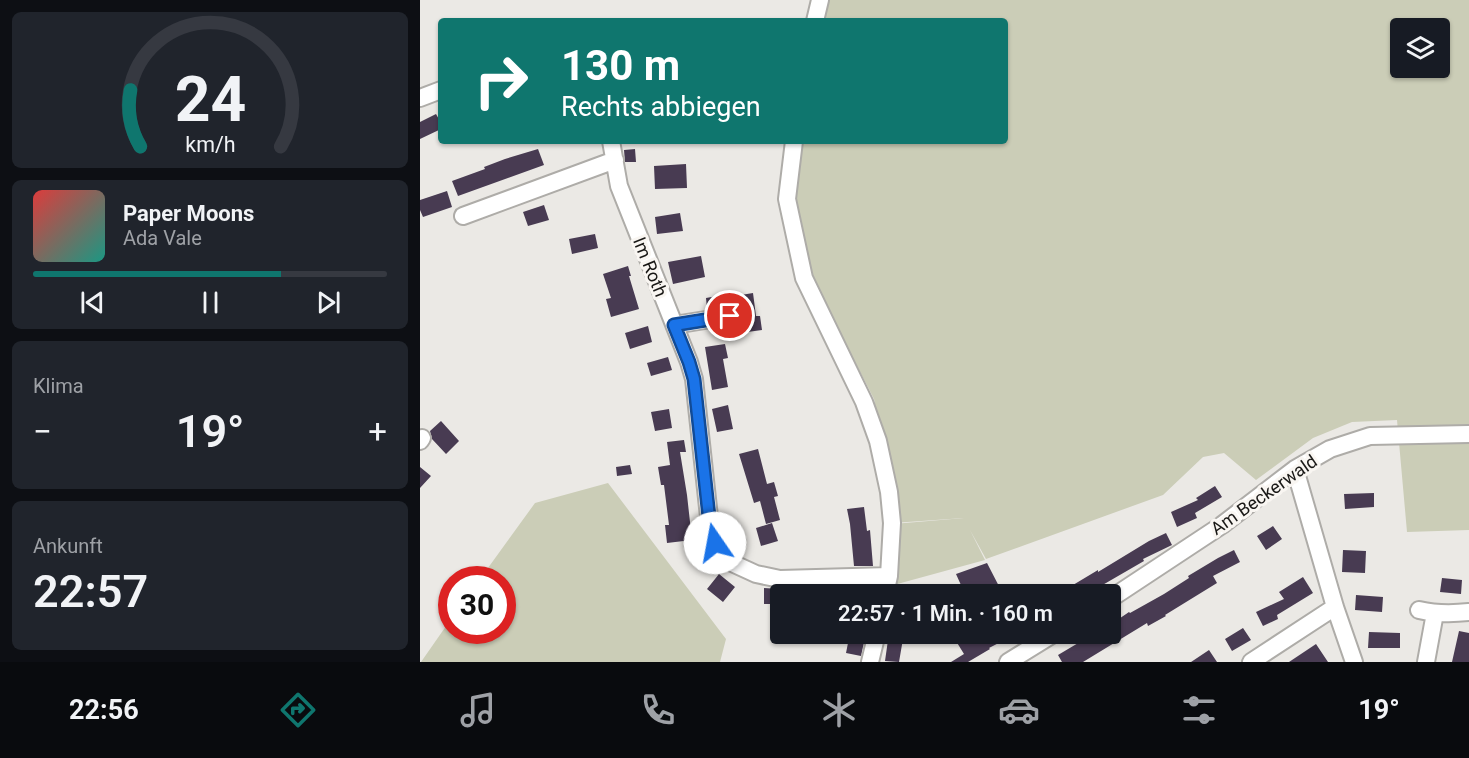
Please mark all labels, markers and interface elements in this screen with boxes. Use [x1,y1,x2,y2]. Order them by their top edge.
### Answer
map controls [1390,18,1450,78]
button: layers [1390,18,1450,78]
text: 130 m [561,41,680,90]
icon: right [462,42,540,120]
text: 24 [174,63,246,136]
text: Rechts abbiegen [561,91,761,123]
text: km/h [185,132,235,157]
text: Paper Moons [123,201,254,226]
text: Ada Vale [123,226,202,250]
street label: Im Roth [629,234,672,300]
icon: previous [76,286,109,319]
icon: pause [194,286,227,319]
icon: next [312,286,345,319]
pin [704,290,755,341]
icon: arrive [713,299,746,332]
text: Klima [33,374,84,398]
text: 19° [176,405,244,458]
text: − [33,412,52,451]
text: + [368,412,387,451]
street label: Am Beckerwald [1207,450,1321,539]
position arrow [683,511,747,575]
text: Ankunft [33,534,103,558]
text: 22:57 [33,565,148,618]
speed limit sign: 30 [438,566,516,644]
text: 22:57 · 1 Min. · 160 m [838,601,1053,626]
icon: directions [277,689,319,731]
icon: music [457,689,499,731]
icon: phone [637,689,679,731]
icon: climate [818,689,860,731]
icon: car [998,689,1040,731]
icon: filters [1178,689,1220,731]
text: 22:56 [69,694,139,726]
text: 19° [1358,694,1400,726]

